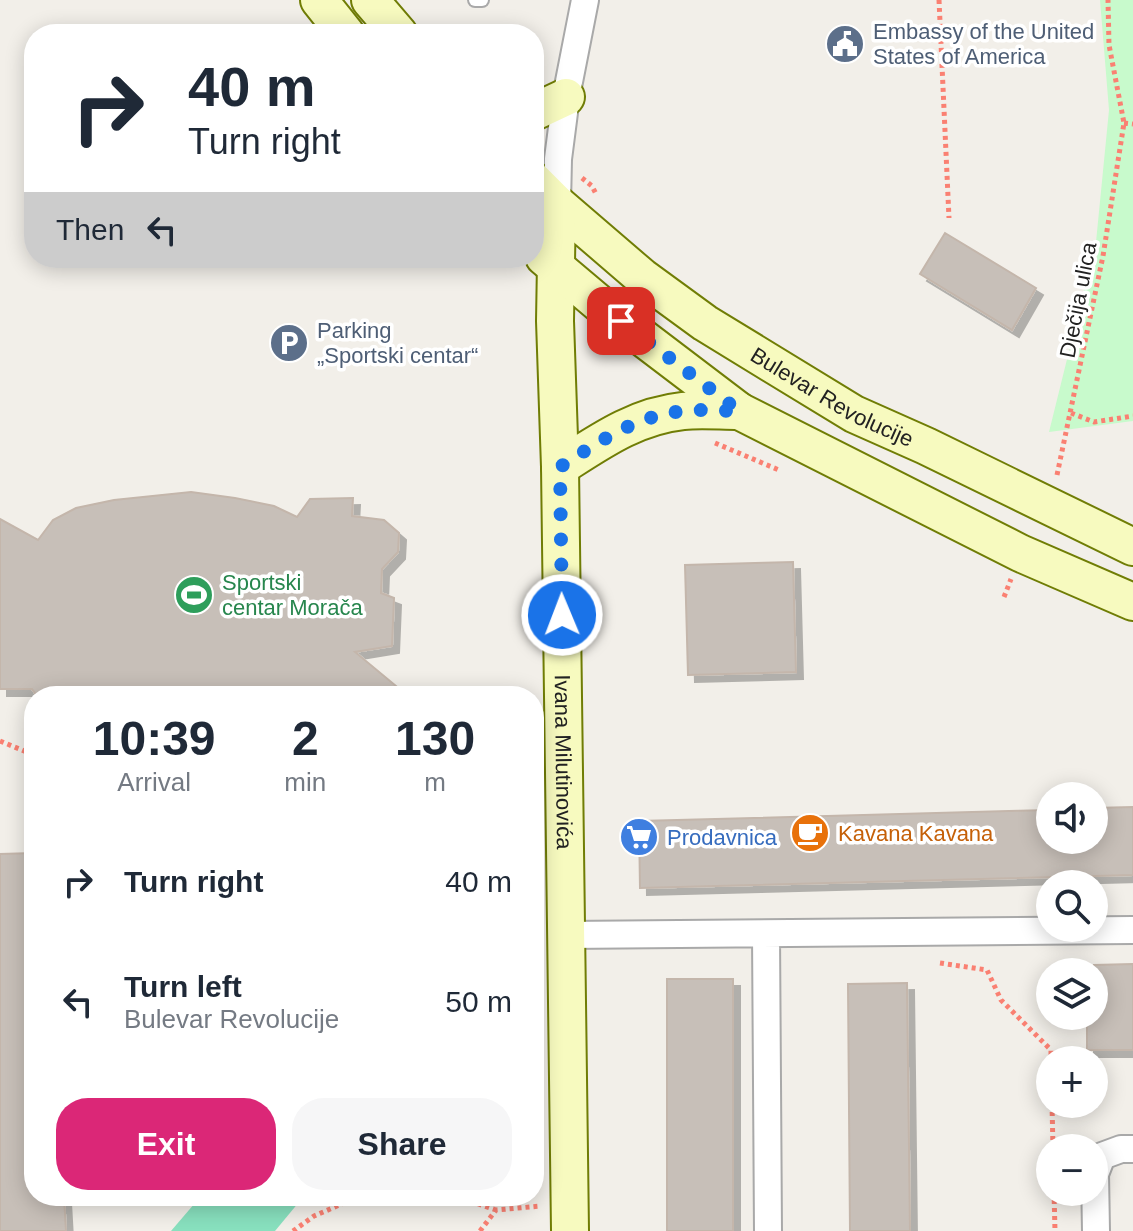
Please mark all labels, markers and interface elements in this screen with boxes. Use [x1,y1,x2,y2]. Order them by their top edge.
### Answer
place label: Embassy of the United States of America [873,19,1094,69]
public building icon: Embassy of the United States of America [824,23,866,65]
text: 40 m [188,55,316,118]
icon: right [56,56,160,160]
text: Turn right [188,121,341,162]
icon: left [140,208,184,252]
text: Then [56,213,124,246]
street label: Dječija ulica [1055,239,1102,360]
pin [587,287,655,355]
icon: arrive [599,299,643,343]
place label: Parking „Sportski centar“ [317,318,478,368]
parking icon: Parking „Sportski centar“ [268,322,310,364]
street label: Bulevar Revolucije [746,342,918,451]
place label: Sportski centar Morača [222,570,363,620]
position arrow [520,573,604,657]
sports icon: Sportski centar Morača [173,574,215,616]
street label: Ivana Milutinovića [550,674,578,850]
text: 10:39 [93,712,216,765]
text: 2 [292,712,319,765]
text: 130 [395,712,475,765]
text: Arrival [117,767,191,797]
text: min [284,767,326,797]
text: m [424,767,446,797]
map controls [1036,782,1108,1206]
button: sound [1036,782,1108,854]
cafe icon: Kavana Kavana [789,812,831,854]
supermarket icon: Prodavnica [618,816,660,858]
place label: Kavana Kavana [838,821,994,846]
place label: Prodavnica [667,825,778,850]
icon: right [56,860,100,904]
text: Turn right [124,865,263,898]
text: 40 m [445,865,512,898]
button: search [1036,870,1108,942]
button: layers [1036,958,1108,1030]
text: Turn left [124,970,242,1003]
icon: left [56,980,100,1024]
text: 50 m [445,985,512,1018]
text: Bulevar Revolucije [124,1004,339,1034]
button: + [1036,1046,1108,1118]
button: Exit [56,1098,276,1190]
button: Share [292,1098,512,1190]
button: − [1036,1134,1108,1206]

